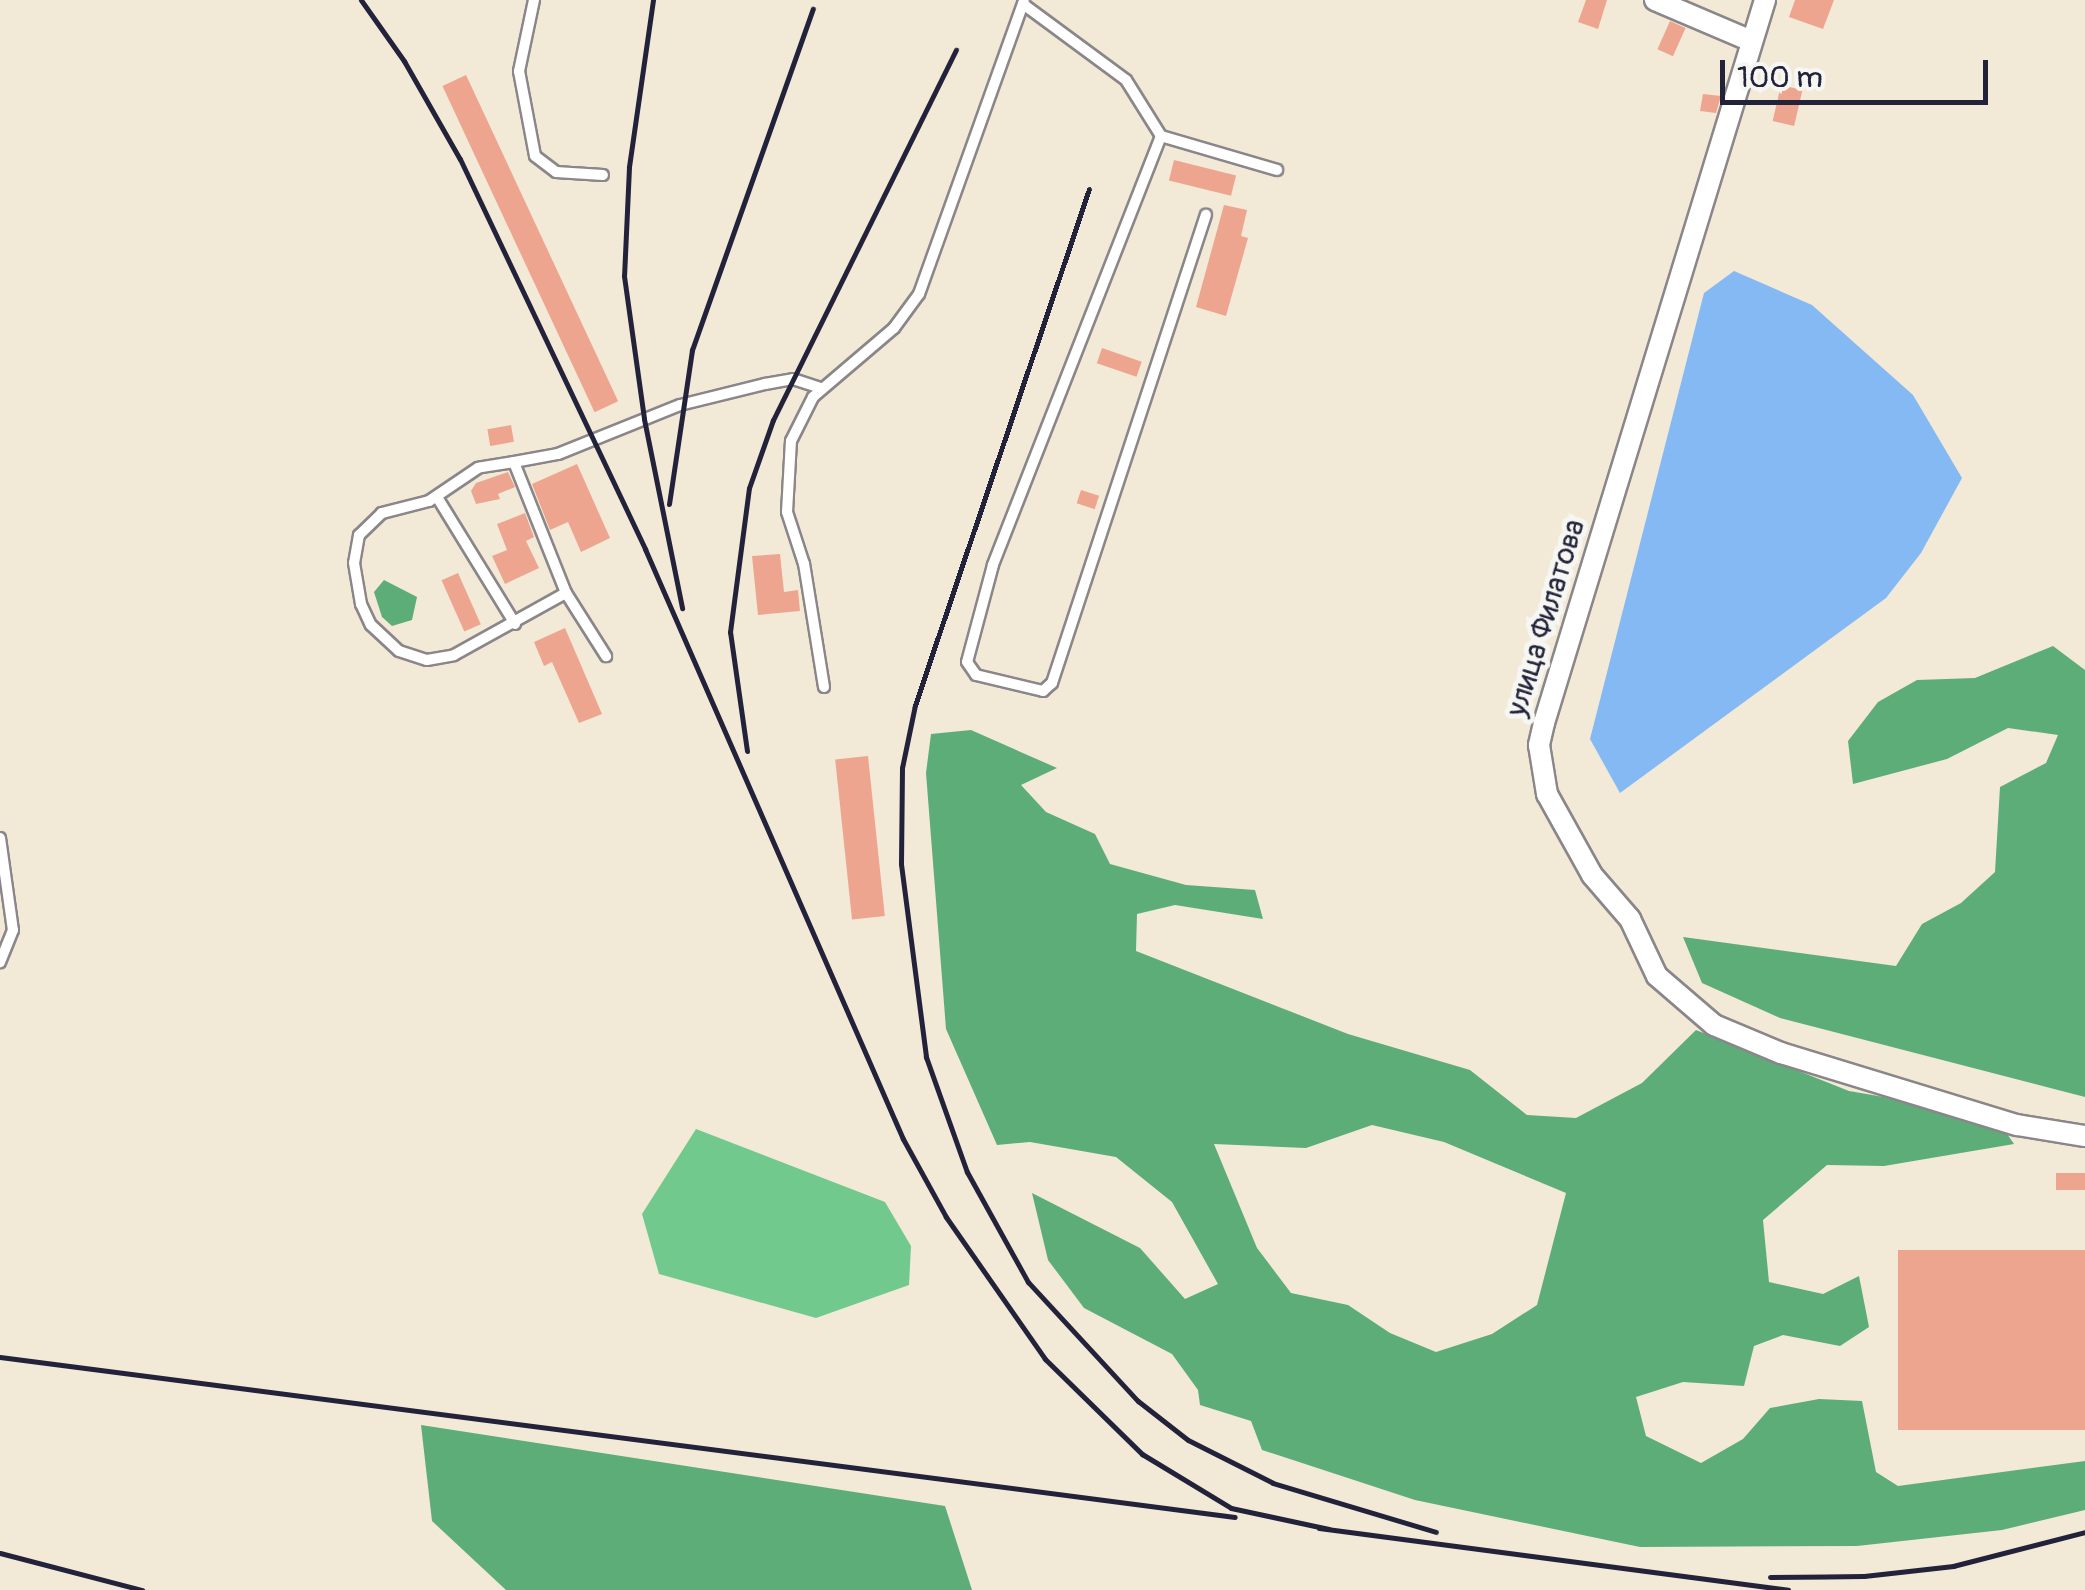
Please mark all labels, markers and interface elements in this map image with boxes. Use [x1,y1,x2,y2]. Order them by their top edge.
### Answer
scale bar [1725,40,1992,102]
text: 100 m [1737,59,1823,96]
street label: улица Филатова [1499,515,1593,721]

